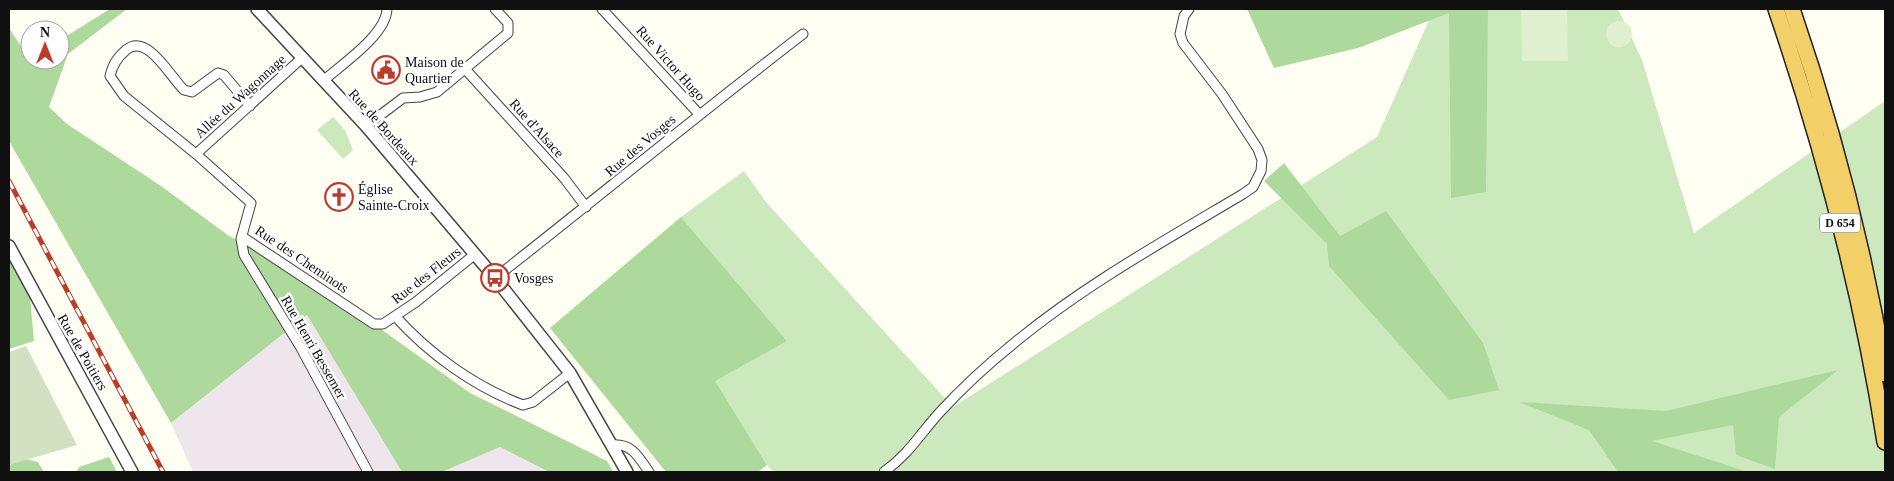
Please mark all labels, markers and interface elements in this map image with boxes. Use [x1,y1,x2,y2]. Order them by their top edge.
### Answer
north arrow [20,20,70,70]
street label: Rue Victor Hugo [633,23,708,104]
text: N [40,25,50,40]
street label: Allée du Wagonnage [192,52,289,141]
public building icon: Maison de Quartier [371,55,401,85]
place label: Maison de Quartier [405,55,464,86]
street label: Rue de Bordeaux [346,86,422,168]
street label: Rue d'Alsace [506,96,567,161]
street label: Rue des Vosges [602,112,679,179]
place label: Église Sainte-Croix [358,181,430,213]
church icon: Église Sainte-Croix [324,182,354,212]
road number: D 654 [1820,214,1860,232]
street label: Rue des Cheminots [252,223,351,296]
street label: Rue des Fleurs [389,244,464,307]
bus stop icon: Vosges [480,263,510,293]
place label: Vosges [514,271,553,286]
street label: Rue Henri Bessemer [278,293,349,401]
street label: Rue de Poitiers [55,311,110,393]

